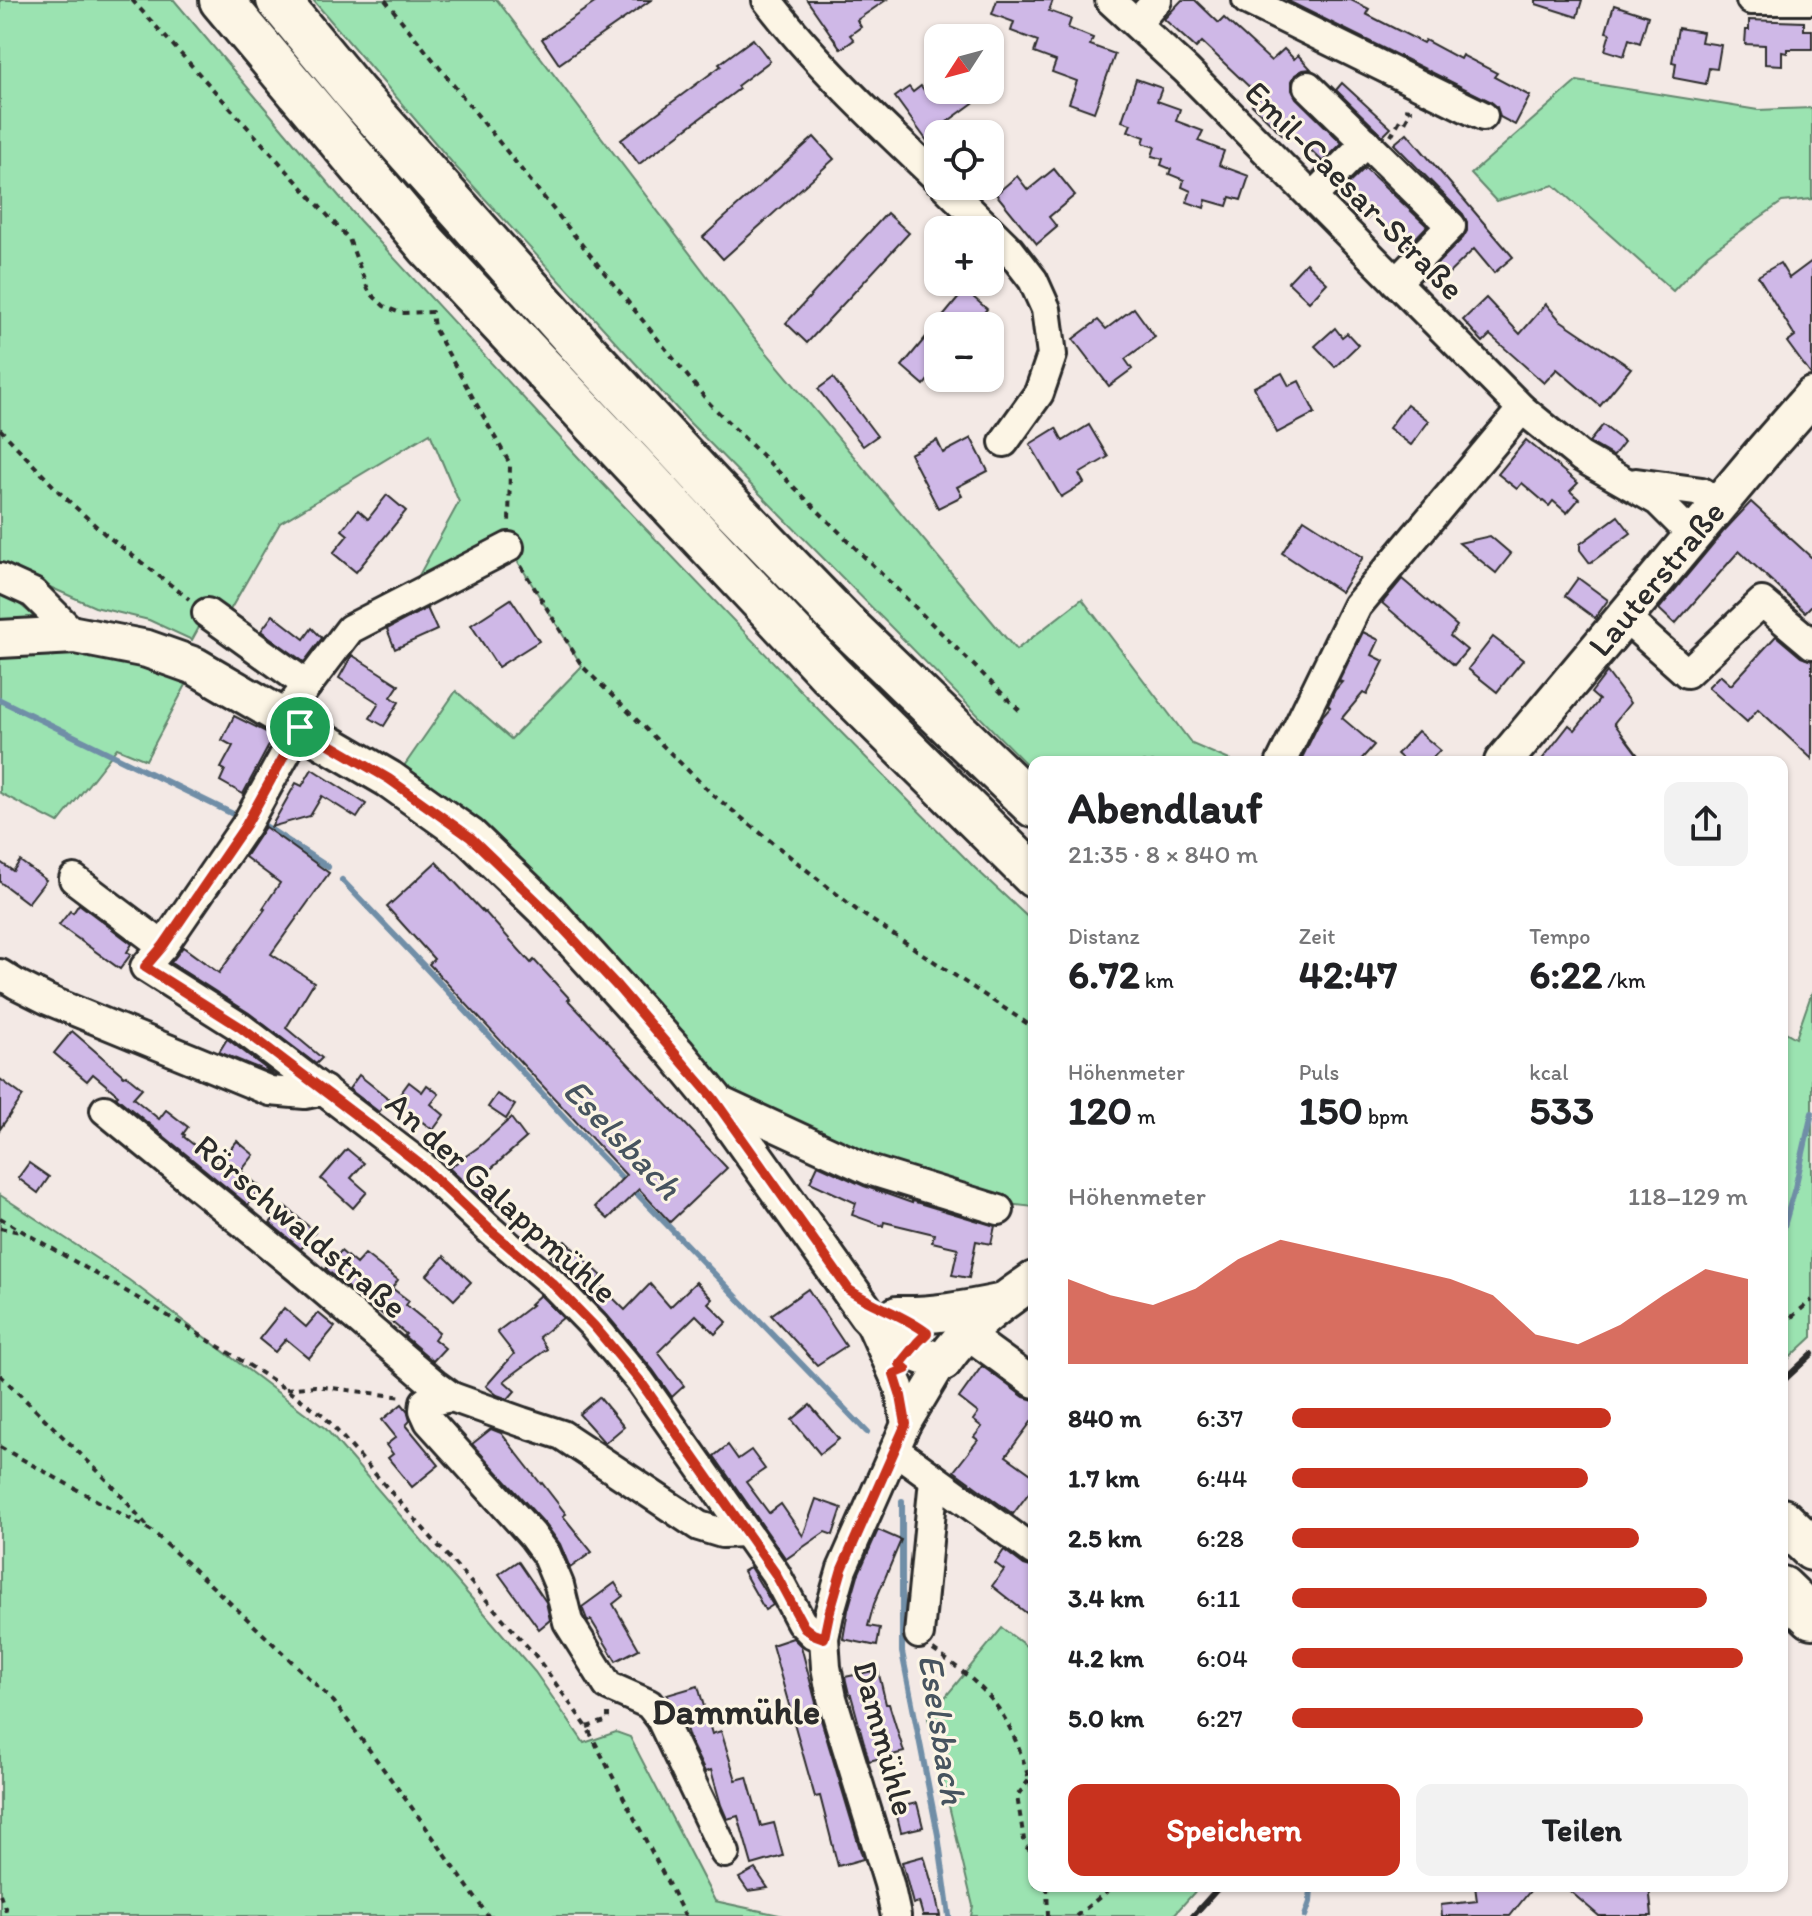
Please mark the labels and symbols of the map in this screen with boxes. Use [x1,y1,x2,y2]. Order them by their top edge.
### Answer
north arrow [924,24,1004,104]
street label: Emil-Caesar-Straße [1236,72,1473,309]
street label: Lauterstraße [1579,492,1733,665]
pin [266,693,334,761]
water label: Eselsbach [555,1069,691,1208]
street label: An der Galappmühle [378,1083,626,1312]
street label: Rörschwaldstraße [186,1125,415,1327]
water label: Eselsbach [909,1651,976,1808]
street label: Dammühle [844,1656,925,1820]
district label: Dammühle [652,1690,820,1733]

